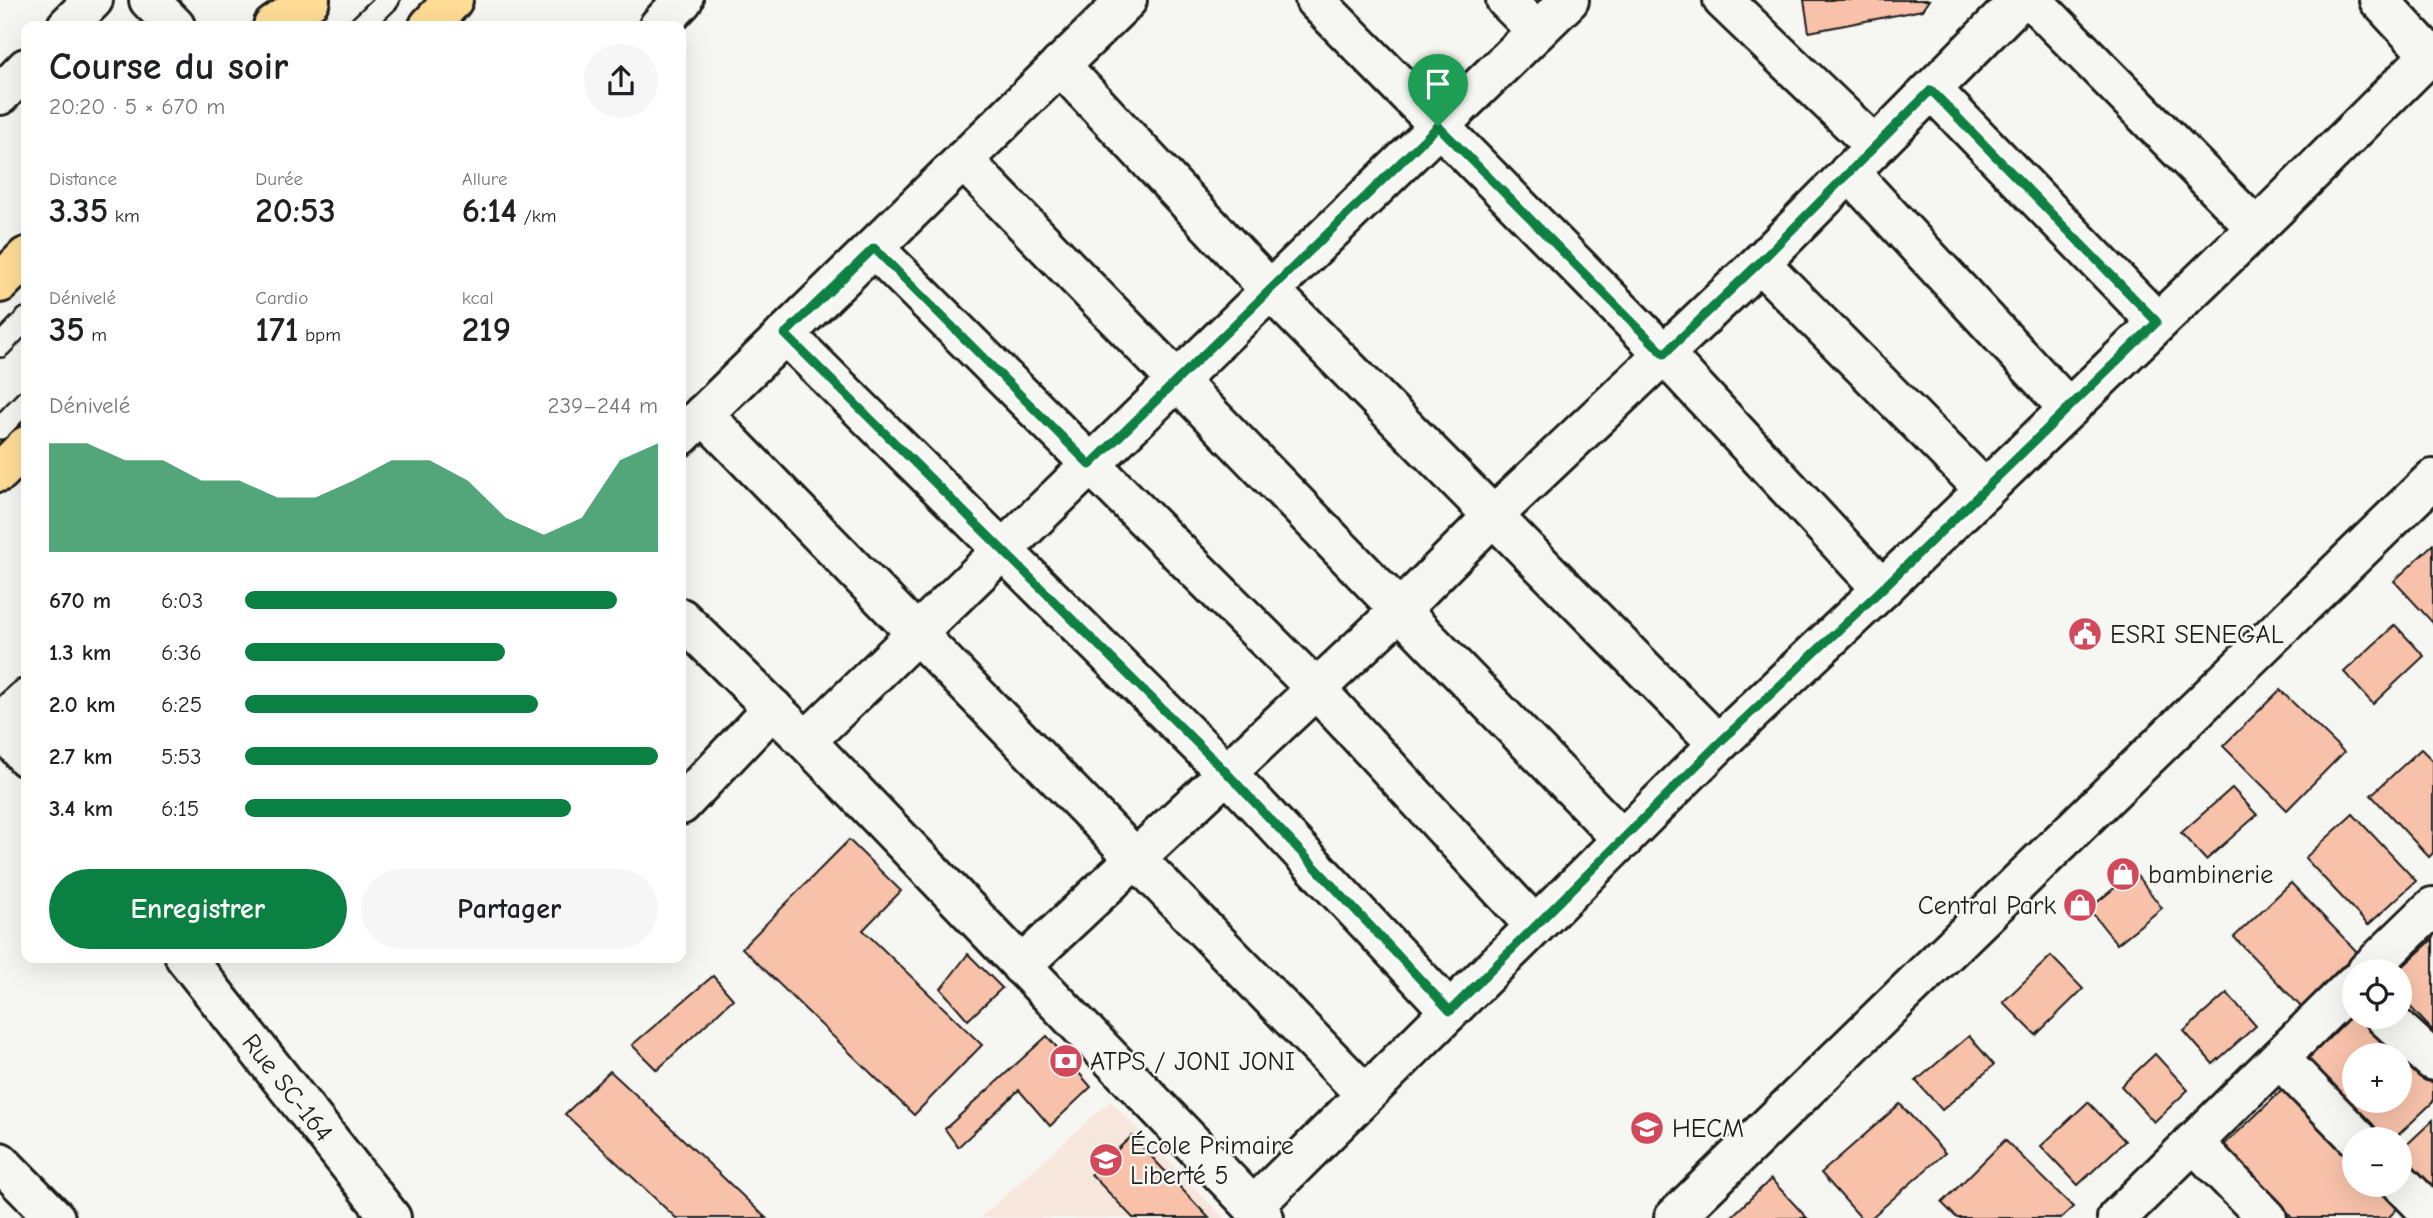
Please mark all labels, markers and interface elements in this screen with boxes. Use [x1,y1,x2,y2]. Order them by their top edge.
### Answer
button: share [584,44,658,118]
text: Course du soir [49,45,288,89]
pin [1408,54,1468,126]
icon: arrive [1419,65,1457,103]
text: 20:20 · 5 × 670 m [49,93,225,120]
text: Distance [49,168,117,190]
text: Durée [255,168,303,190]
text: Allure [462,168,507,190]
text: 3.35 [49,190,108,231]
text: 20:53 [255,190,336,231]
text: 6:14 [462,190,517,231]
text: km [108,205,140,227]
text: /km [517,205,557,227]
text: Dénivelé [49,287,116,309]
text: Cardio [255,287,308,309]
text: kcal [462,287,494,309]
text: 35 [49,309,85,350]
text: 171 [255,309,299,350]
text: 219 [462,309,511,350]
text: m [85,324,107,346]
text: bpm [299,324,341,346]
text: Dénivelé [49,392,130,419]
text: 239–244 m [547,392,658,419]
text: 670 m [49,587,111,614]
text: 6:03 [161,587,203,614]
public building icon: ESRI SENEGAL [2066,615,2104,653]
place label: ESRI SENEGAL [2110,620,2284,650]
text: 1.3 km [49,639,111,666]
text: 6:36 [161,639,202,666]
text: 2.0 km [49,691,115,718]
text: 6:25 [161,691,202,718]
text: 2.7 km [49,743,113,770]
text: 5:53 [161,743,202,770]
text: 3.4 km [49,795,113,822]
text: 6:15 [161,795,199,822]
shop icon: bambinerie [2104,855,2142,893]
place label: bambinerie [2148,860,2273,890]
button: Enregistrer [49,869,347,949]
button: Partager [361,869,658,949]
shop icon: Central Park [2061,886,2099,924]
place label: Central Park [1918,891,2056,921]
map controls [2342,959,2412,1197]
button: locate [2342,959,2412,1029]
street label: Rue SC-164 [236,1028,339,1148]
bank icon: ATPS / JONI JONI [1047,1042,1085,1080]
button: + [2342,1043,2412,1113]
place label: ATPS / JONI JONI [1090,1047,1295,1077]
school or university icon: HECM [1628,1109,1666,1147]
place label: HECM [1672,1114,1744,1144]
button: − [2342,1127,2412,1197]
place label: École Primaire Liberté 5 [1130,1130,1294,1191]
school or university icon: École Primaire Liberté 5 [1087,1141,1125,1179]

